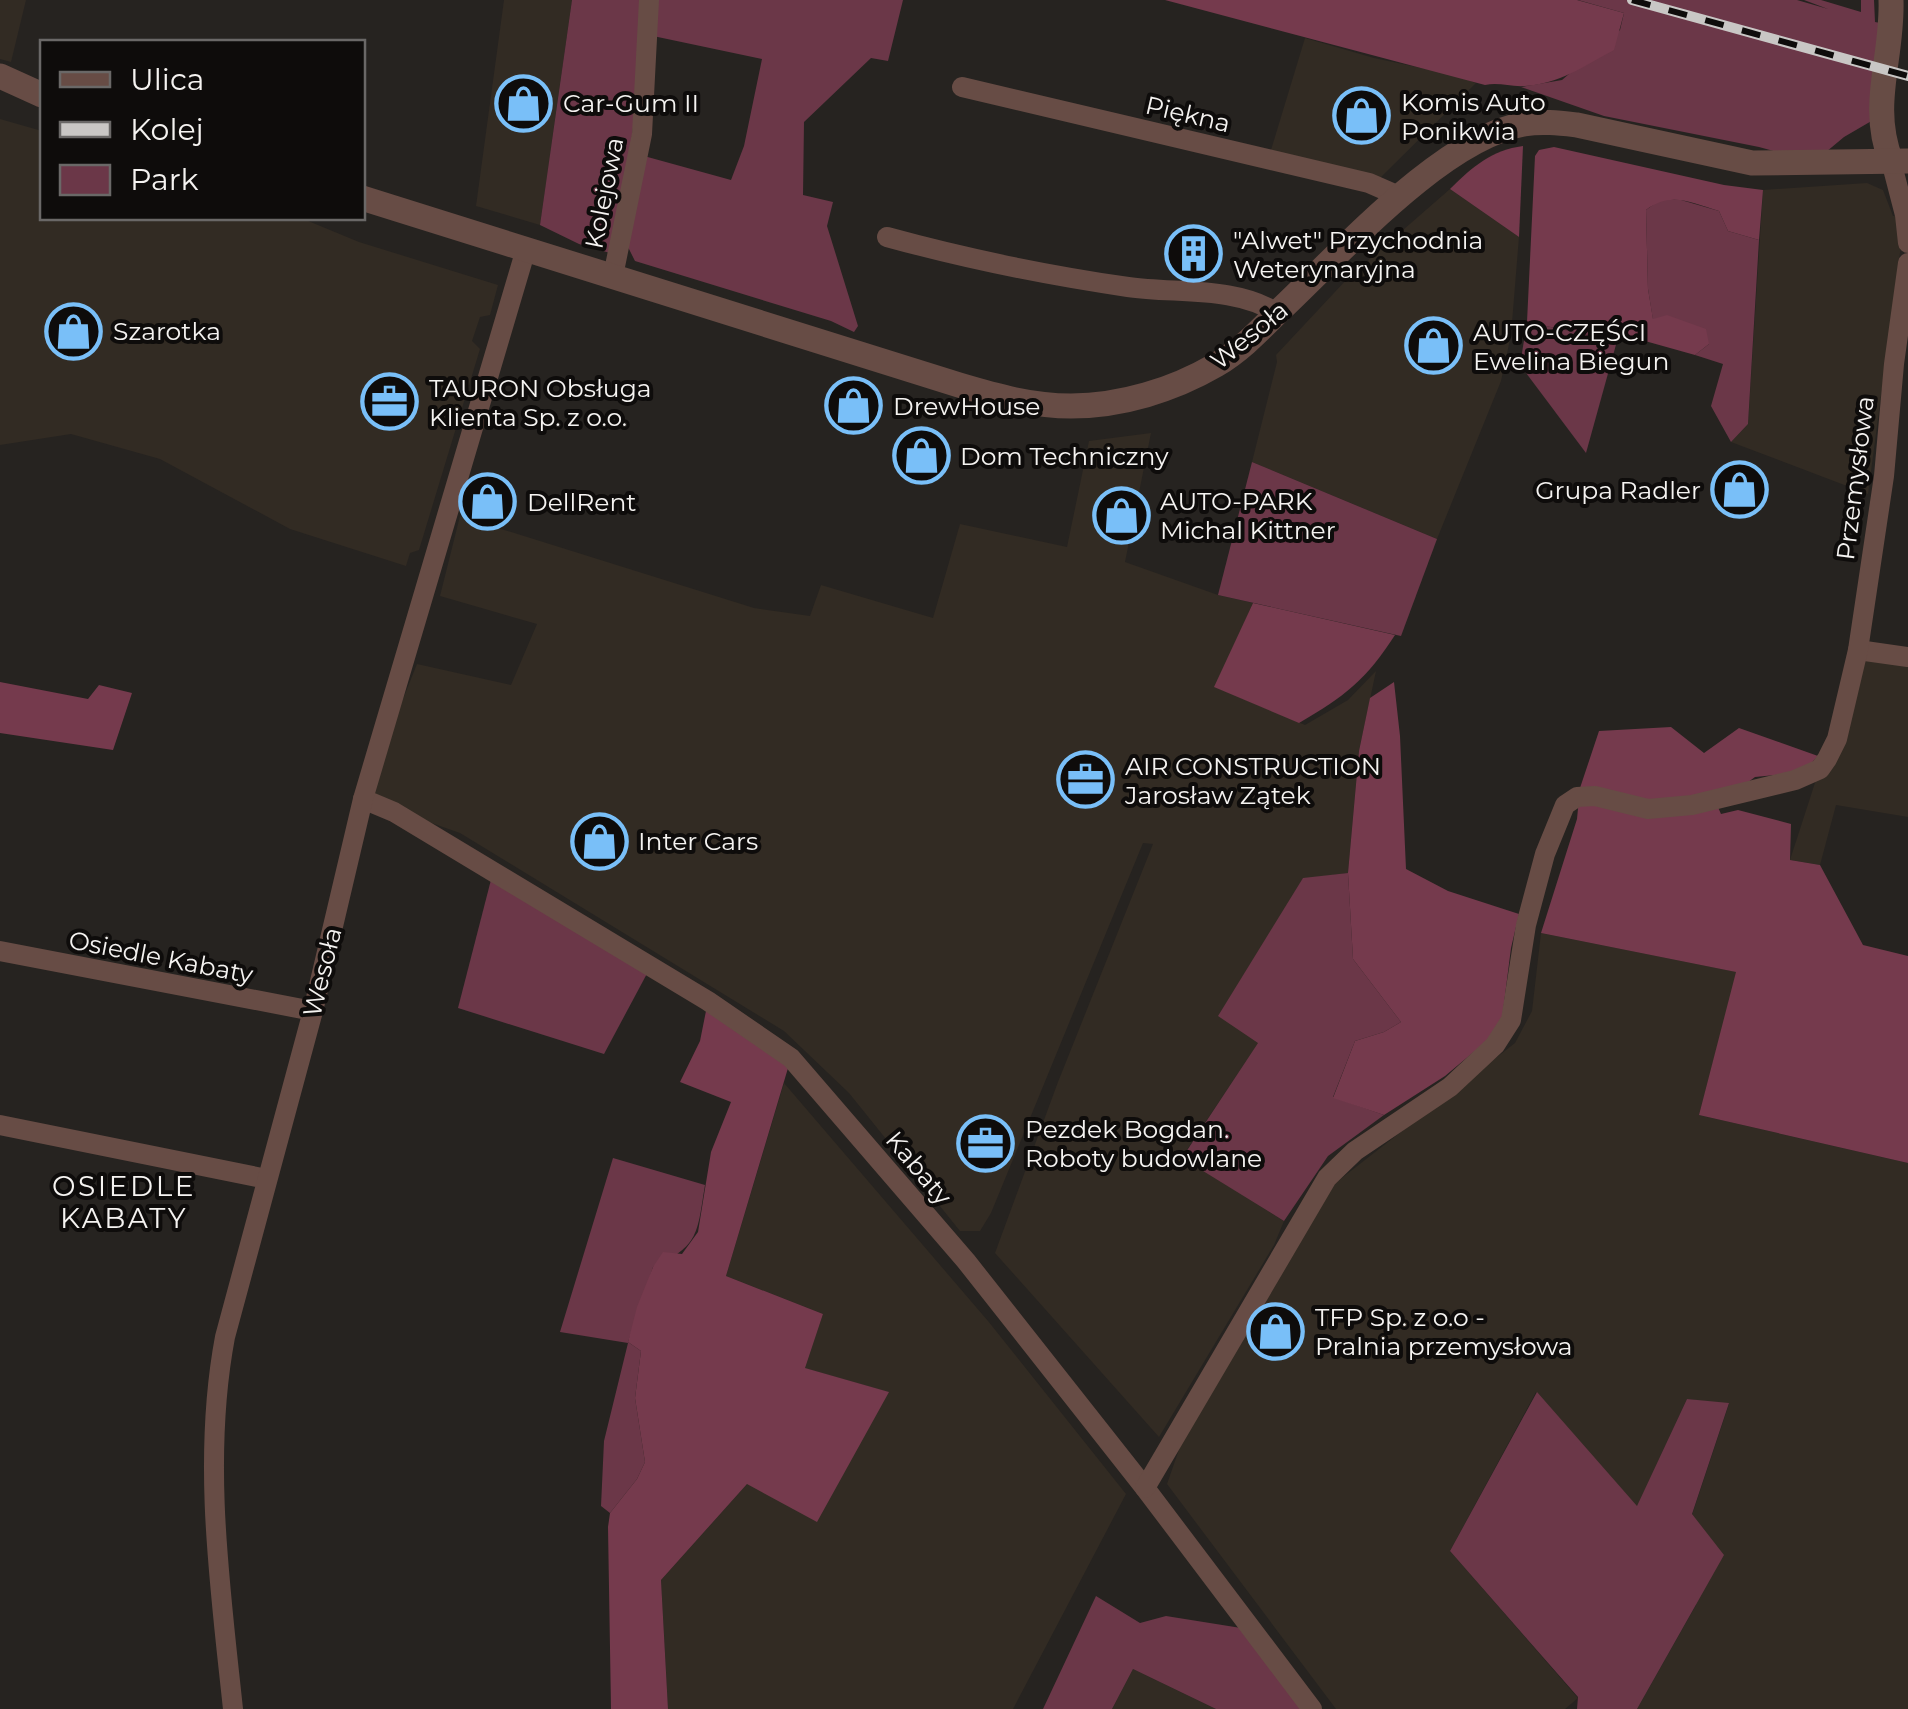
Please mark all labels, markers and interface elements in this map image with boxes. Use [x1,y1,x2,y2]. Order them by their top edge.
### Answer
legend [40,40,365,220]
text: Ulica [130,61,205,98]
shop icon: Car-Gum II [494,73,554,133]
shop icon: Komis Auto Ponikwia [1332,86,1392,146]
place label: Komis Auto Ponikwia [1401,87,1546,146]
place label: Car-Gum II [563,88,699,118]
street label: Piękna [1143,90,1233,138]
text: Kolej [130,111,204,148]
street label: Kolejowa [579,135,629,251]
text: Park [130,161,199,198]
building icon: "Alwet" Przychodnia Weterynaryjna [1164,224,1224,284]
place label: "Alwet" Przychodnia Weterynaryjna [1233,225,1483,284]
street label: Wesoła [1204,295,1294,375]
shop icon: Szarotka [44,301,104,361]
place label: Szarotka [113,316,221,346]
shop icon: AUTO-CZĘŚCI Ewelina Biegun [1404,316,1464,376]
place label: AUTO-CZĘŚCI Ewelina Biegun [1473,317,1669,376]
office icon: TAURON Obsługa Klienta Sp. z o.o. [360,372,420,432]
place label: TAURON Obsługa Klienta Sp. z o.o. [429,373,652,432]
shop icon: DrewHouse [824,376,884,436]
place label: DrewHouse [893,391,1040,421]
street label: Przemysłowa [1830,394,1880,562]
shop icon: Dom Techniczny [891,426,951,486]
place label: Dom Techniczny [960,441,1169,471]
shop icon: Grupa Radler [1710,460,1770,520]
shop icon: DellRent [458,472,518,532]
place label: Grupa Radler [1535,475,1701,505]
shop icon: AUTO-PARK Michal Kittner [1091,485,1151,545]
place label: AUTO-PARK Michal Kittner [1160,486,1336,545]
place label: DellRent [527,487,636,517]
office icon: AIR CONSTRUCTION Jarosław Zątek [1056,750,1116,810]
place label: AIR CONSTRUCTION Jarosław Zątek [1124,751,1381,810]
shop icon: Inter Cars [569,811,629,871]
place label: Inter Cars [638,826,758,856]
street label: Osiedle Kabaty [66,924,256,990]
street label: Wesoła [296,924,348,1020]
office icon: Pezdek Bogdan. Roboty budowlane [956,1113,1016,1173]
place label: Pezdek Bogdan. Roboty budowlane [1025,1114,1262,1173]
street label: Kabaty [880,1125,959,1211]
district label: OSIEDLE KABATY [52,1169,196,1235]
shop icon: TFP Sp. z o.o - Pralnia przemysłowa [1246,1301,1306,1361]
place label: TFP Sp. z o.o - Pralnia przemysłowa [1315,1302,1573,1361]

